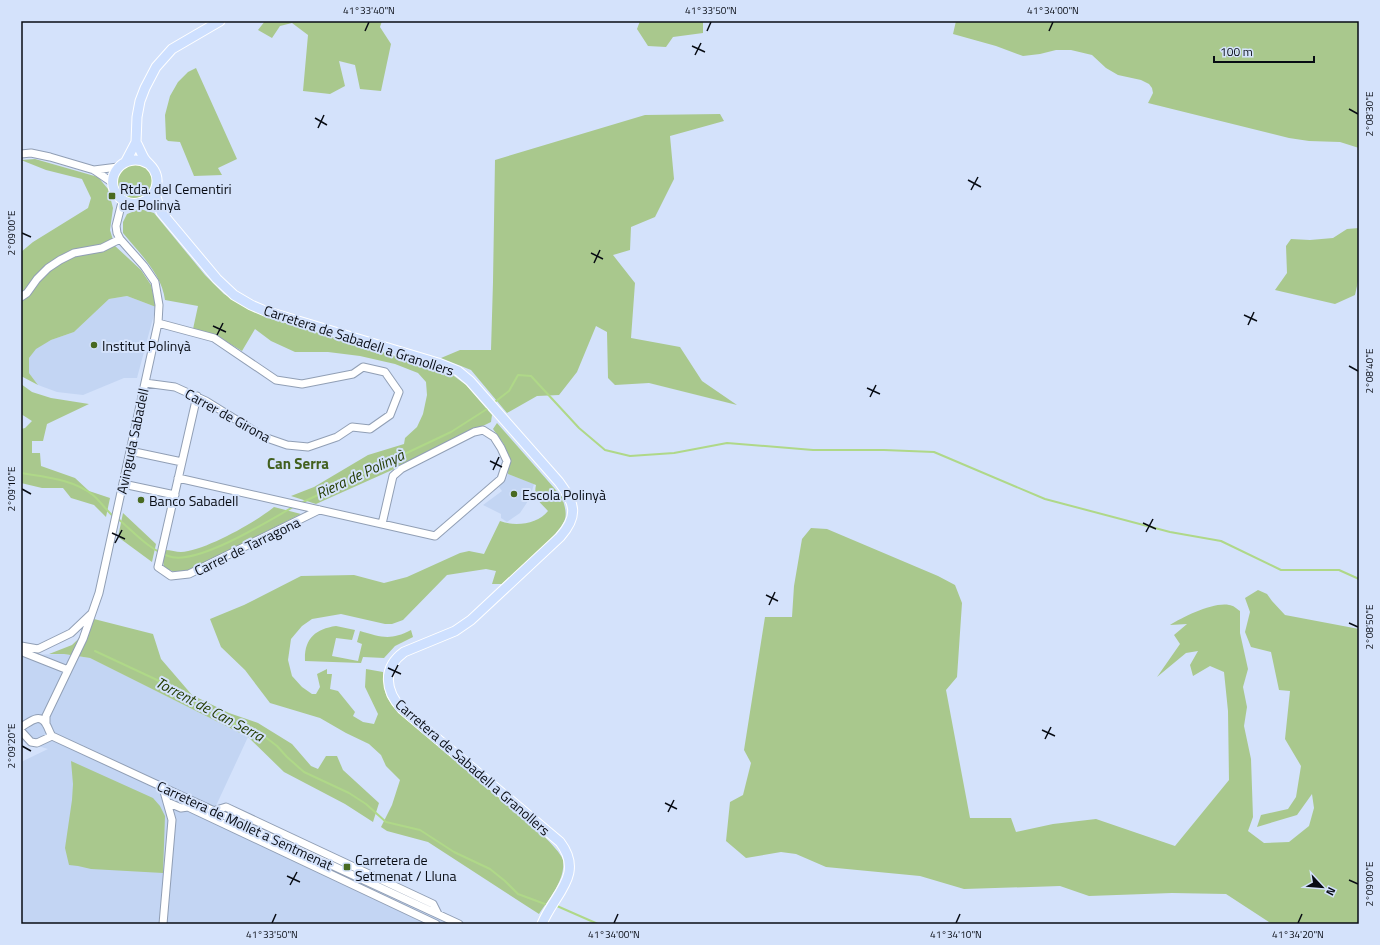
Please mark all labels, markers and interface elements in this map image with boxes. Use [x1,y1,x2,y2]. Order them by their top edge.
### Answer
text: 41°33'40"N [343,3,395,18]
text: 41°33'50"N [685,3,737,18]
text: 41°34'00"N [1027,3,1079,18]
scale bar [1214,38,1314,64]
text: 100 m [1220,42,1253,61]
text: 2°08'30"E [1362,91,1377,136]
place label: Rtda. del Cementiri de Polinyà [120,178,232,215]
marker: Rtda. del Cementiri de Polinyà [107,191,117,201]
text: 2°09'00"E [4,210,19,255]
street label: Carretera de Sabadell a Granollers [261,299,457,381]
place label: Institut Polinyà [102,335,191,356]
marker: Institut Polinyà [89,340,99,350]
text: 2°08'40"E [1362,348,1377,393]
street label: Carrer de Girona [181,383,275,447]
street label: Avinguda Sabadell [111,386,153,496]
water label: Riera de Polinyà [312,443,409,504]
district label: Can Serra [267,452,329,475]
text: 2°09'10"E [4,466,19,511]
place label: Escola Polinyà [522,484,606,505]
marker: Escola Polinyà [509,489,519,499]
place label: Banco Sabadell [149,490,239,511]
marker: Banco Sabadell [136,495,146,505]
street label: Carrer de Tarragona [190,511,304,581]
text: 2°08'50"E [1362,604,1377,649]
water label: Torrent de Can Serra [152,671,270,748]
street label: Carretera de Sabadell a Granollers [391,694,555,840]
text: 2°09'20"E [4,723,19,768]
street label: Carretera de Mollet a Sentmenat [154,775,336,875]
place label: Carretera de Setmenat / Lluna [355,849,457,886]
text: 2°09'00"E [1362,861,1377,906]
marker: Carretera de Setmenat / Lluna [342,862,352,872]
north arrow [1302,867,1342,907]
text: N [1322,884,1340,898]
text: 41°33'50"N [246,927,298,942]
text: 41°34'00"N [588,927,640,942]
text: 41°34'10"N [930,927,982,942]
text: 41°34'20"N [1272,927,1324,942]

